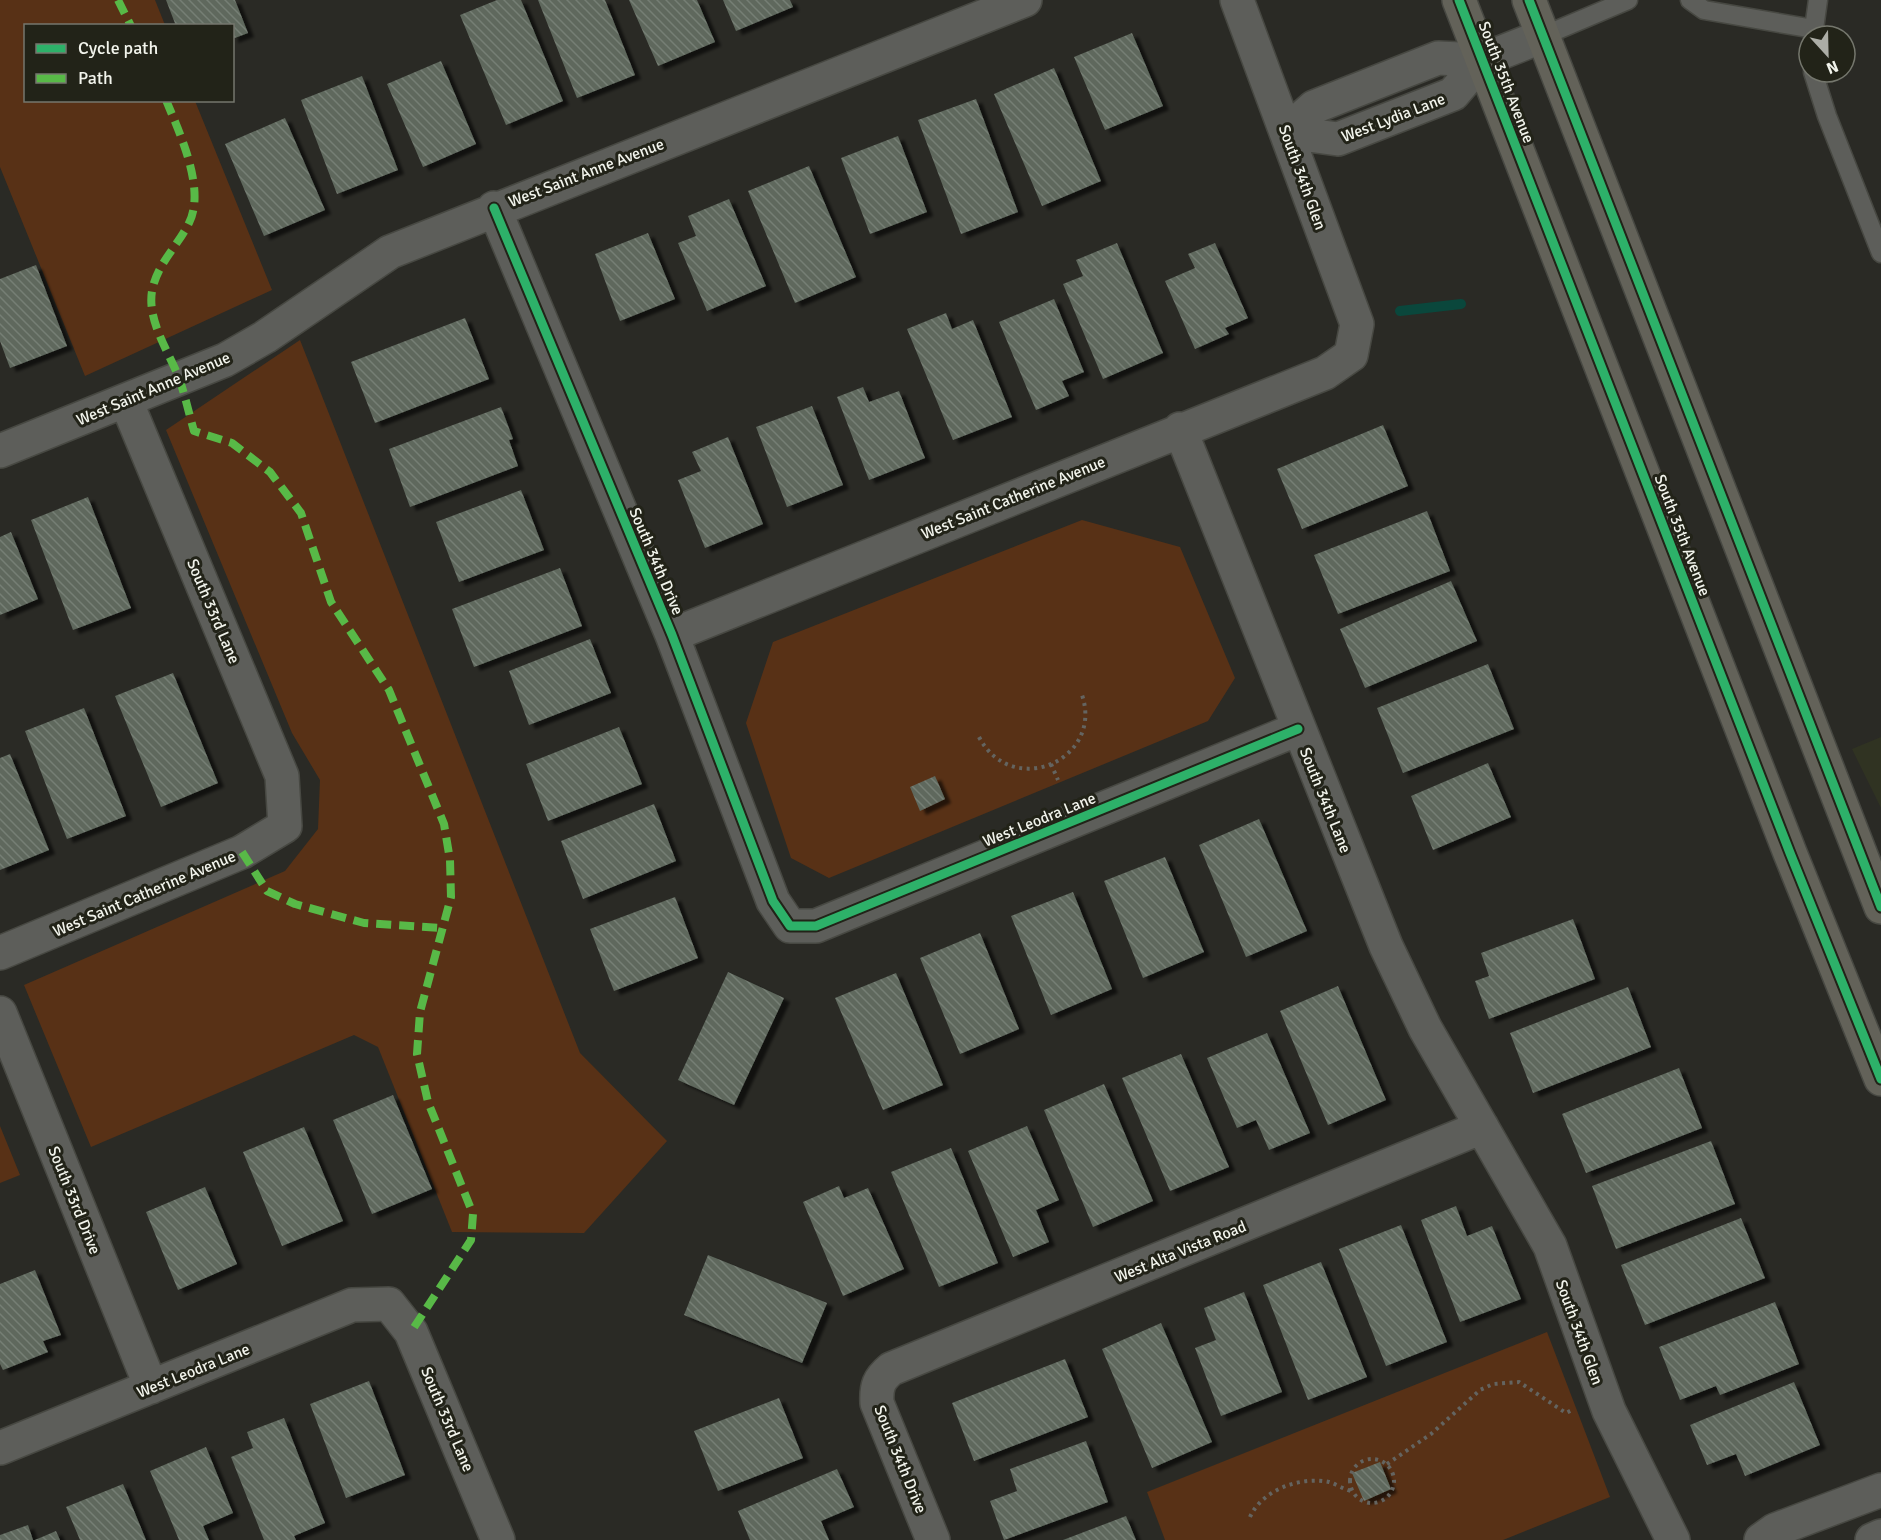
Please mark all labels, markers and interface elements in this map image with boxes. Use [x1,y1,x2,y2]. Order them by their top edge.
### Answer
street label: South 35th Avenue [1474,19,1539,146]
legend [24,24,234,102]
north arrow [1797,24,1857,84]
text: Cycle path [78,37,158,59]
text: N [1823,56,1841,78]
text: Path [78,67,113,89]
street label: West Lydia Lane [1339,89,1448,147]
street label: South 34th Glen [1274,122,1330,233]
street label: West Saint Anne Avenue [506,134,667,212]
street label: West Saint Anne Avenue [73,347,233,430]
street label: West Saint Catherine Avenue [918,452,1108,544]
street label: South 35th Avenue [1650,472,1715,599]
street label: South 34th Drive [624,505,688,618]
street label: South 33rd Lane [182,556,244,667]
street label: South 34th Lane [1295,745,1355,856]
street label: West Leodra Lane [980,788,1099,852]
street label: West Saint Catherine Avenue [50,846,239,942]
street label: South 33rd Drive [43,1143,105,1257]
street label: West Alta Vista Road [1112,1216,1249,1287]
street label: South 34th Glen [1551,1277,1607,1388]
street label: West Leodra Lane [134,1339,253,1403]
street label: South 33rd Lane [416,1364,478,1475]
street label: South 34th Drive [869,1402,931,1516]

